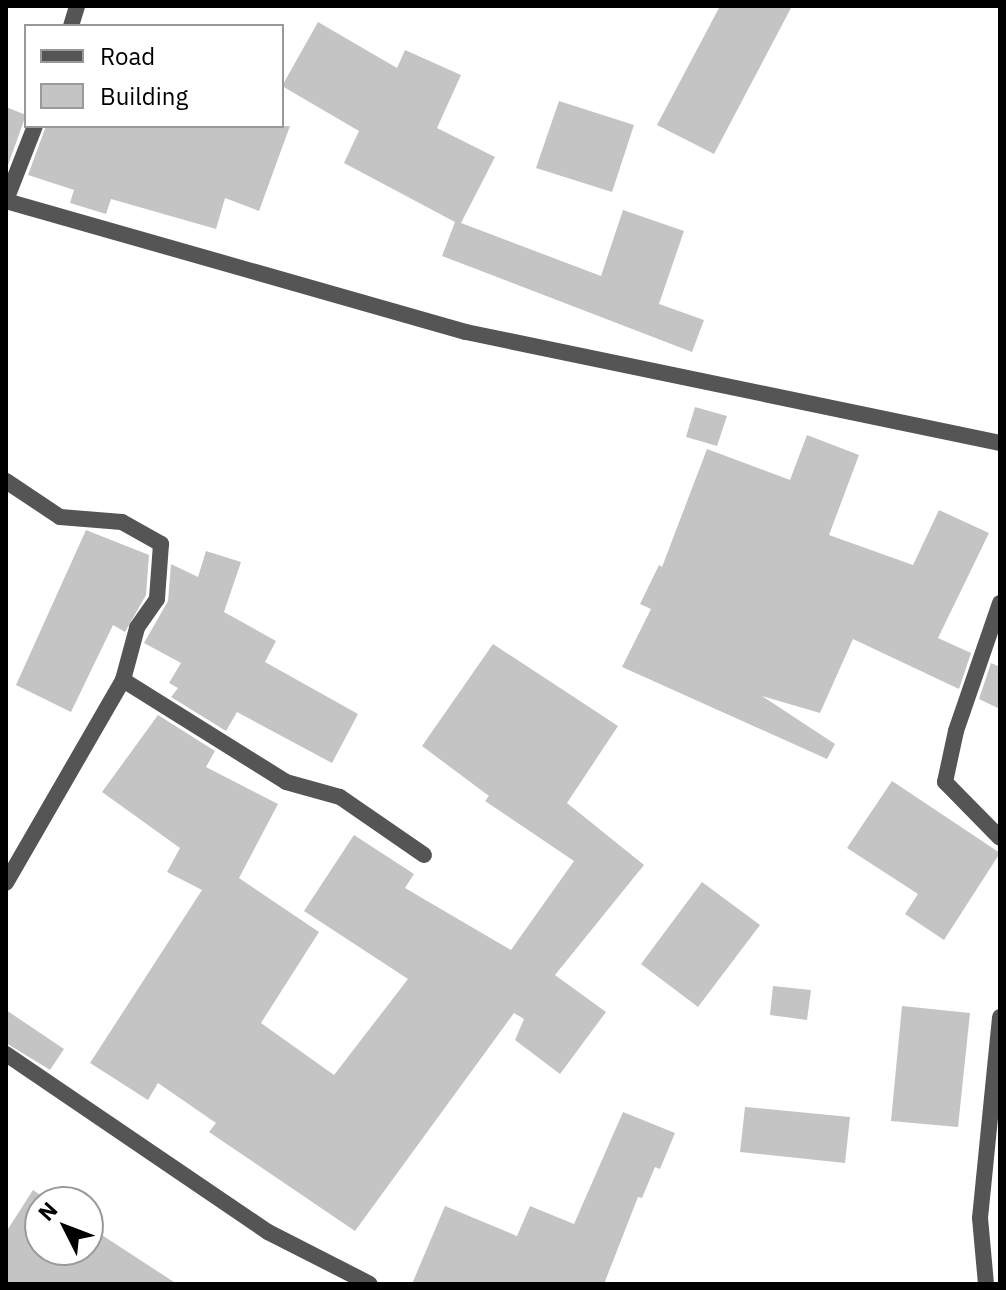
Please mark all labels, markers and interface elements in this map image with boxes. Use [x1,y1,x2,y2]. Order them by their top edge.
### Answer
legend [24,24,284,128]
text: Road [100,40,155,72]
text: Building [100,80,188,112]
north arrow [24,1186,104,1266]
text: N [31,1195,63,1227]

